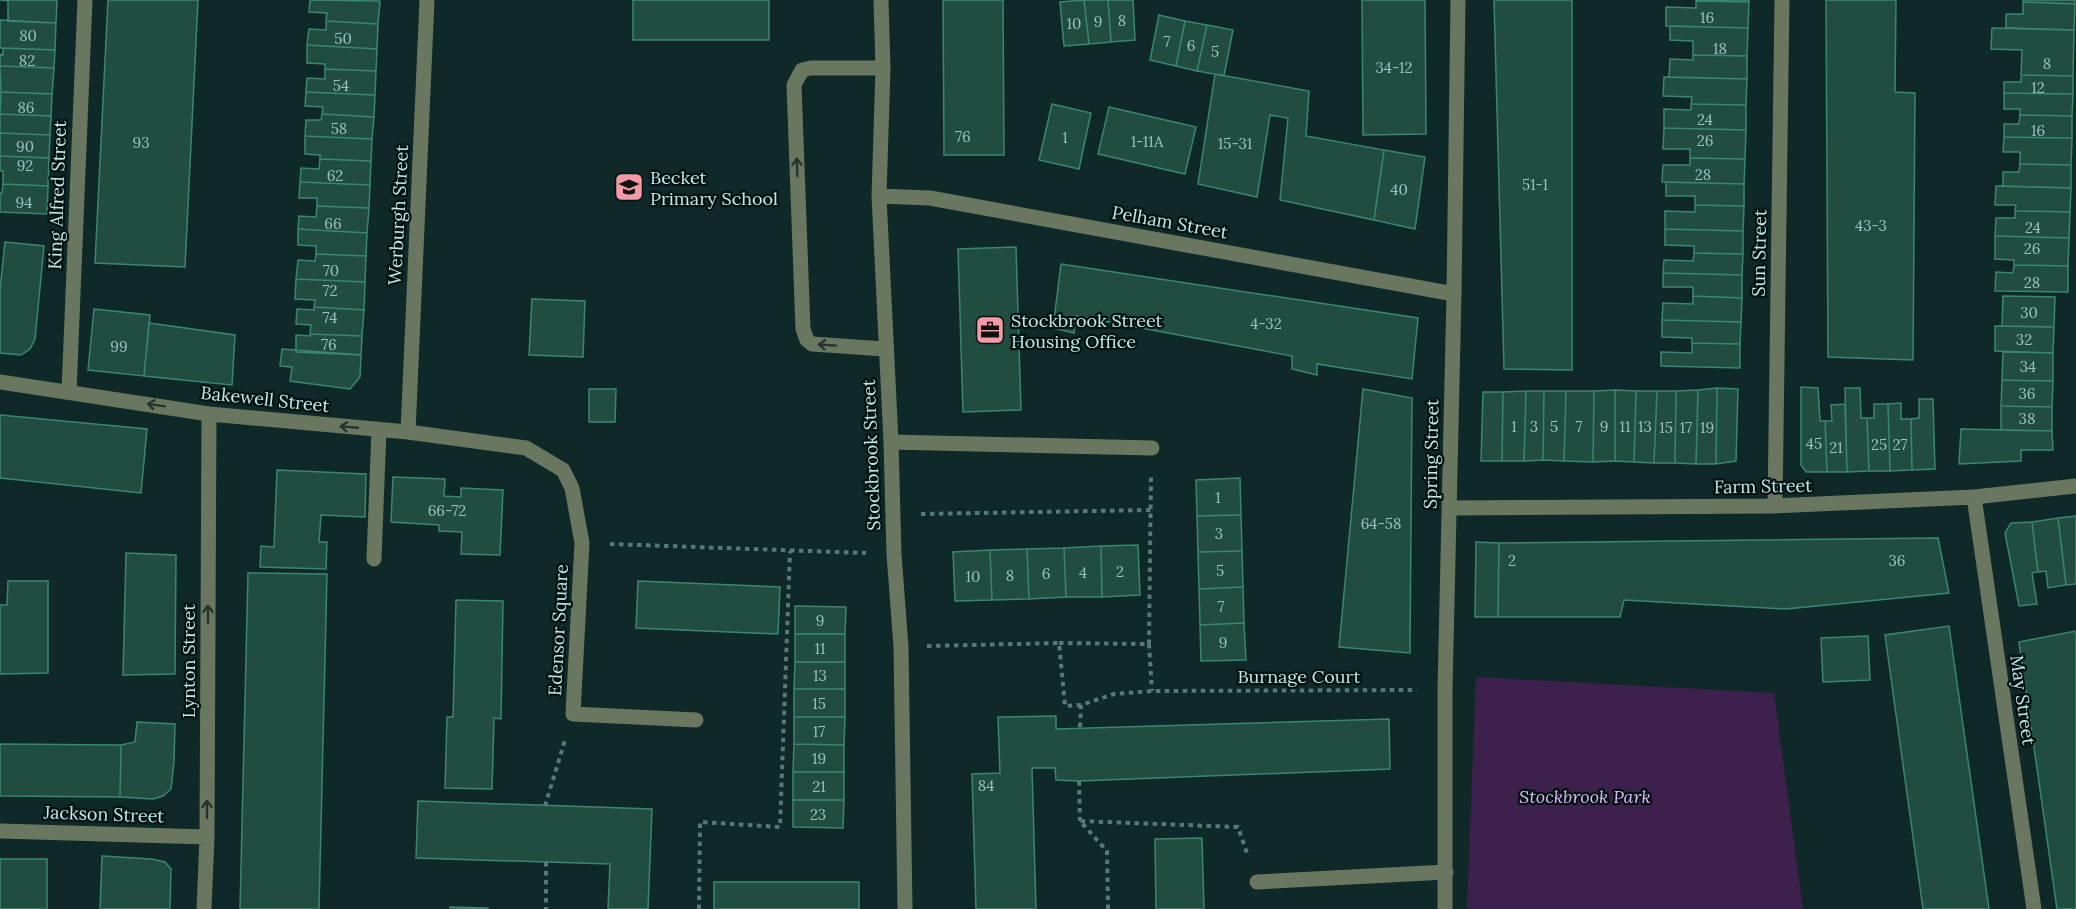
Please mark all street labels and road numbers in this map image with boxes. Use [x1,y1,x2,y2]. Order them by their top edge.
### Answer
street label: King Alfred Street [43,120,71,270]
street label: Werburgh Street [383,144,413,286]
street label: Pelham Street [1110,200,1230,244]
street label: Sun Street [1747,209,1771,297]
street label: Stockbrook Street [857,379,885,531]
street label: Bakewell Street [200,381,330,417]
street label: Spring Street [1419,399,1443,509]
street label: Farm Street [1714,474,1812,498]
street label: Edensor Square [543,563,573,697]
street label: Lynton Street [177,604,200,718]
street label: May Street [2005,653,2041,747]
street label: Burnage Court [1238,665,1360,688]
street label: Jackson Street [42,800,165,828]

